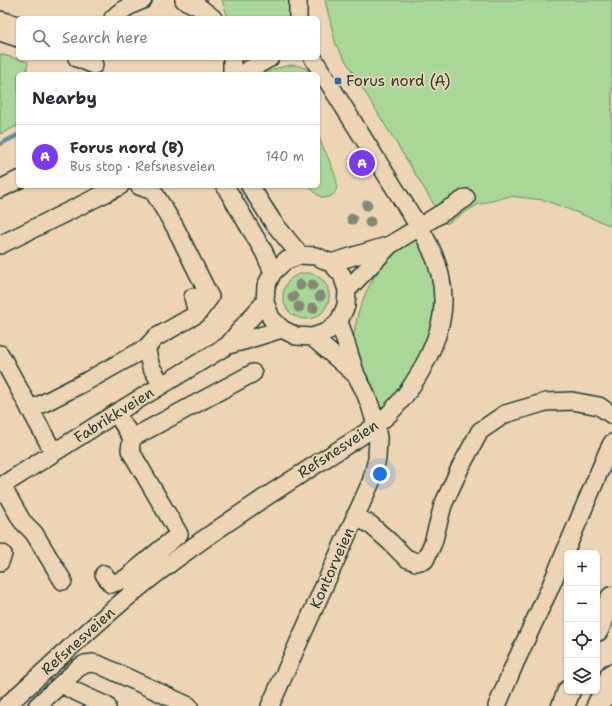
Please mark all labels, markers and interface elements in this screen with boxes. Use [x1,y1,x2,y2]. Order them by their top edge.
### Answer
search box [16,16,320,60]
icon: search [30,27,52,49]
text: Search here [62,28,148,48]
place label: Forus nord (A) [346,71,450,91]
marker: Forus nord (A) [333,76,343,86]
text: Nearby [32,87,97,109]
text: Forus nord (B) [70,138,184,158]
text: A [40,148,50,165]
text: 140 m [265,148,304,165]
pin: A [349,148,375,178]
text: Bus stop · Refsnesveien [70,158,215,175]
street label: Fabrikkveien [70,383,158,447]
street label: Refsnesveien [294,415,382,483]
your location [370,464,390,484]
street label: Kontorveien [305,524,359,612]
map controls [564,550,600,694]
button: + [564,550,600,586]
button: − [564,586,600,622]
street label: Refsnesveien [37,603,119,679]
button: locate [564,622,600,658]
button: layers [564,658,600,694]

